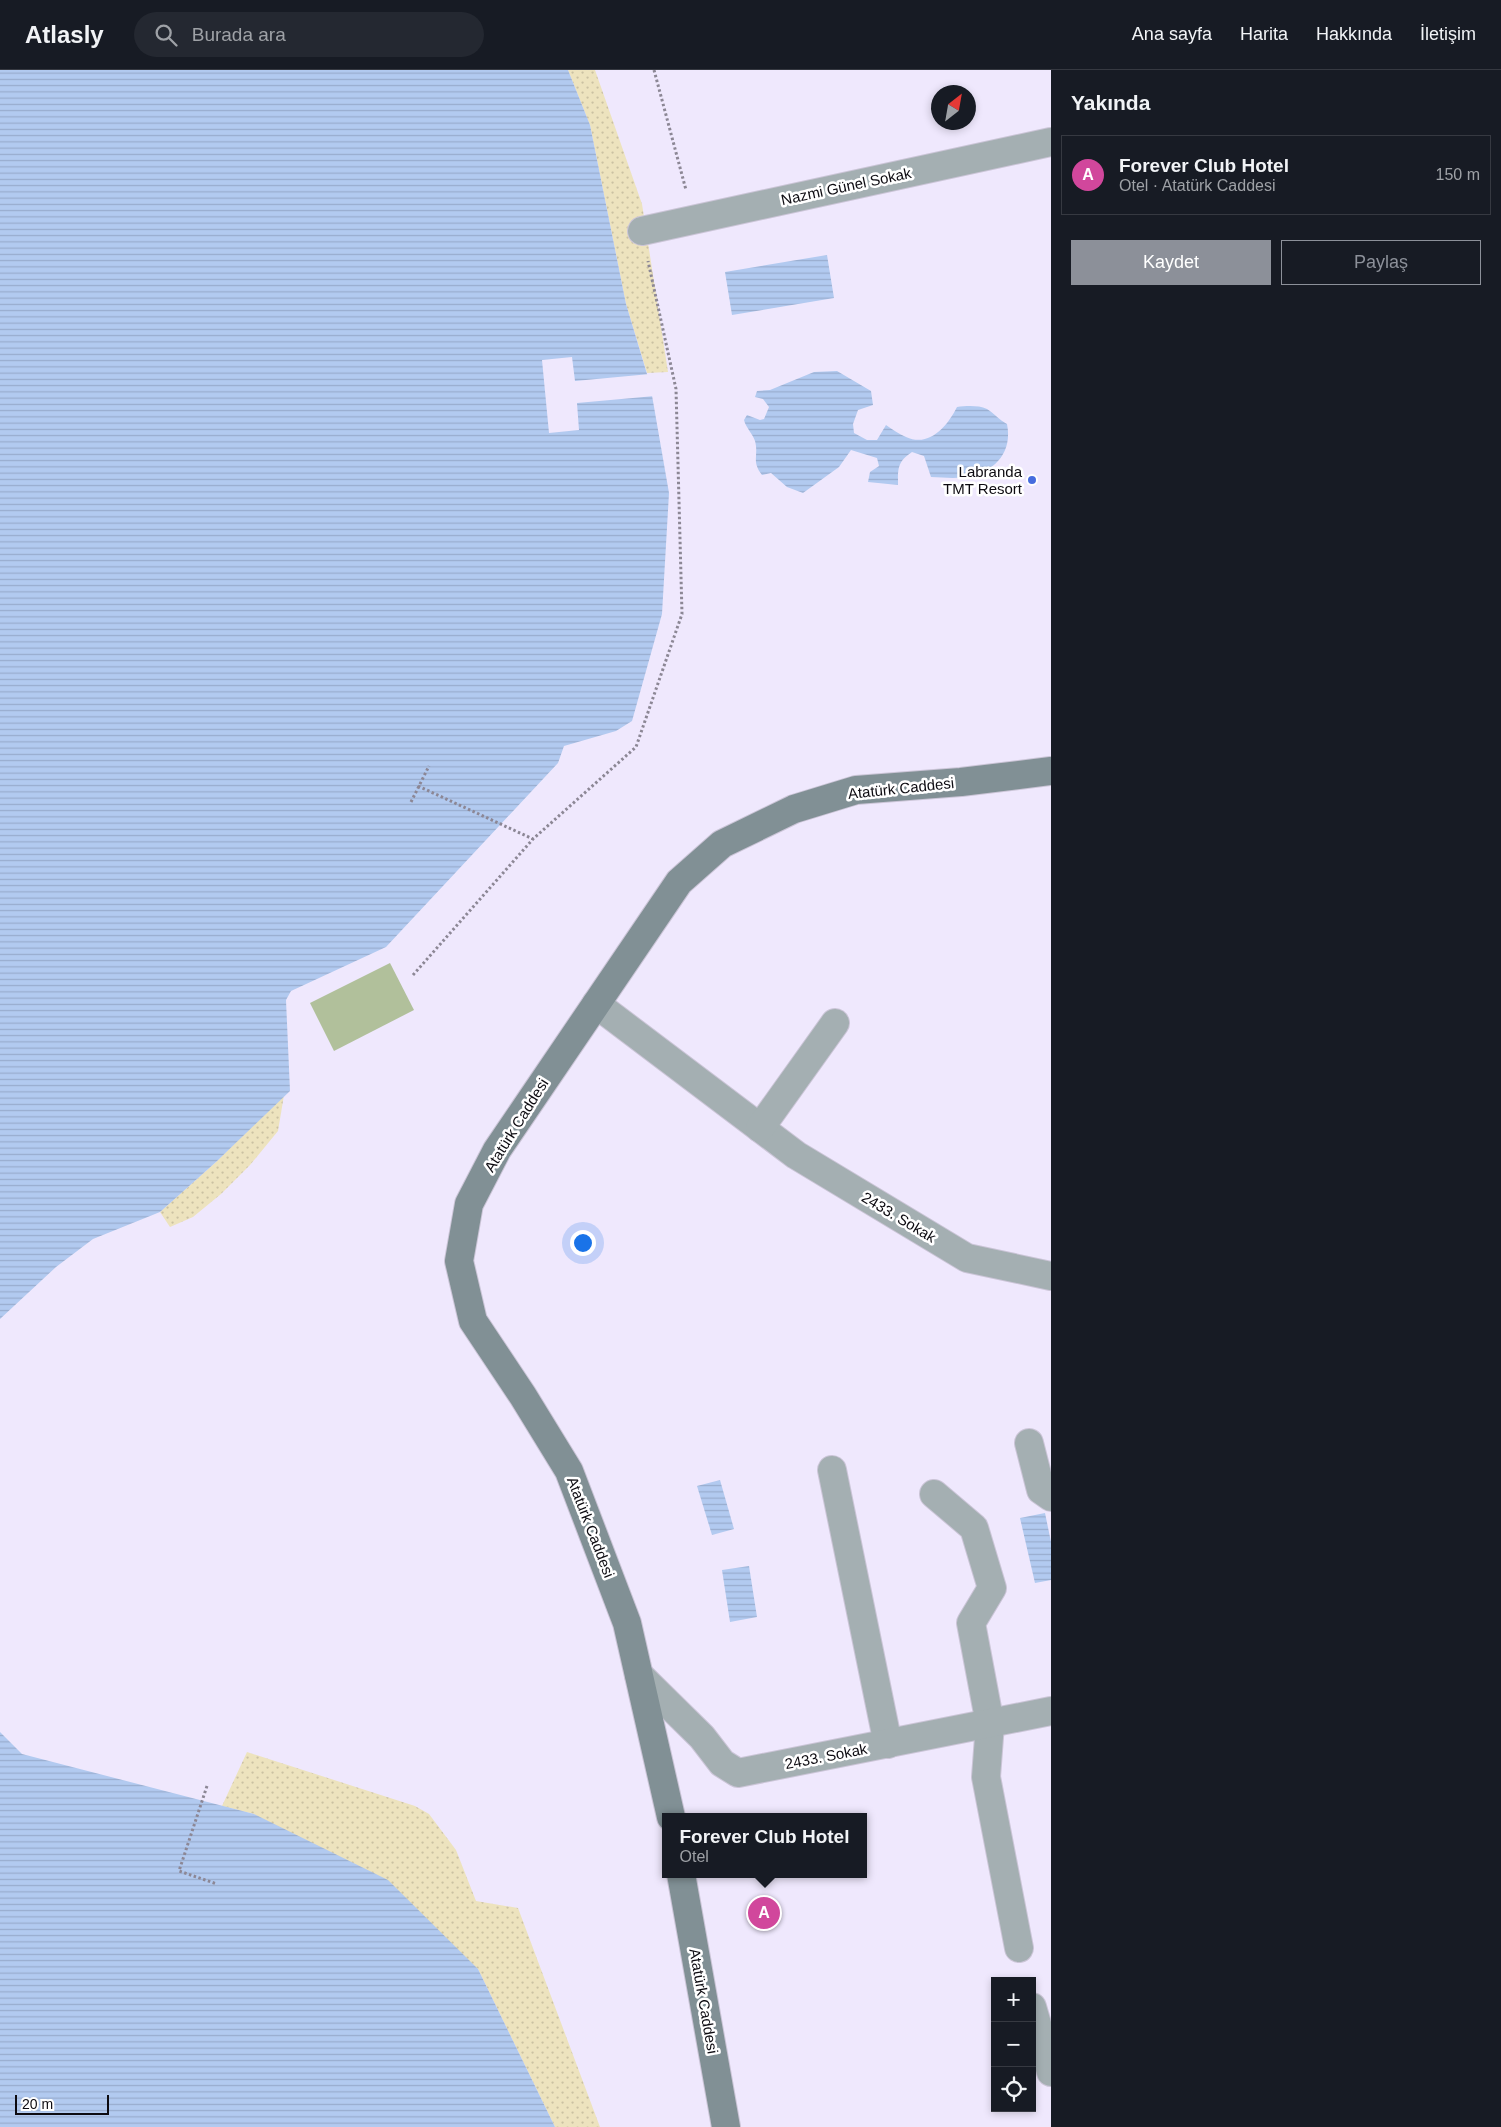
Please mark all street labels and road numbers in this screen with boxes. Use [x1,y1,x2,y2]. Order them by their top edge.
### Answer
street label: Nazmi Günel Sokak [779,164,913,208]
street label: Atatürk Caddesi [847,774,955,802]
street label: Atatürk Caddesi [481,1075,551,1175]
street label: 2433. Sokak [859,1188,940,1246]
street label: Atatürk Caddesi [564,1474,618,1580]
street label: 2433. Sokak [783,1740,869,1772]
street label: Atatürk Caddesi [686,1947,722,2055]

